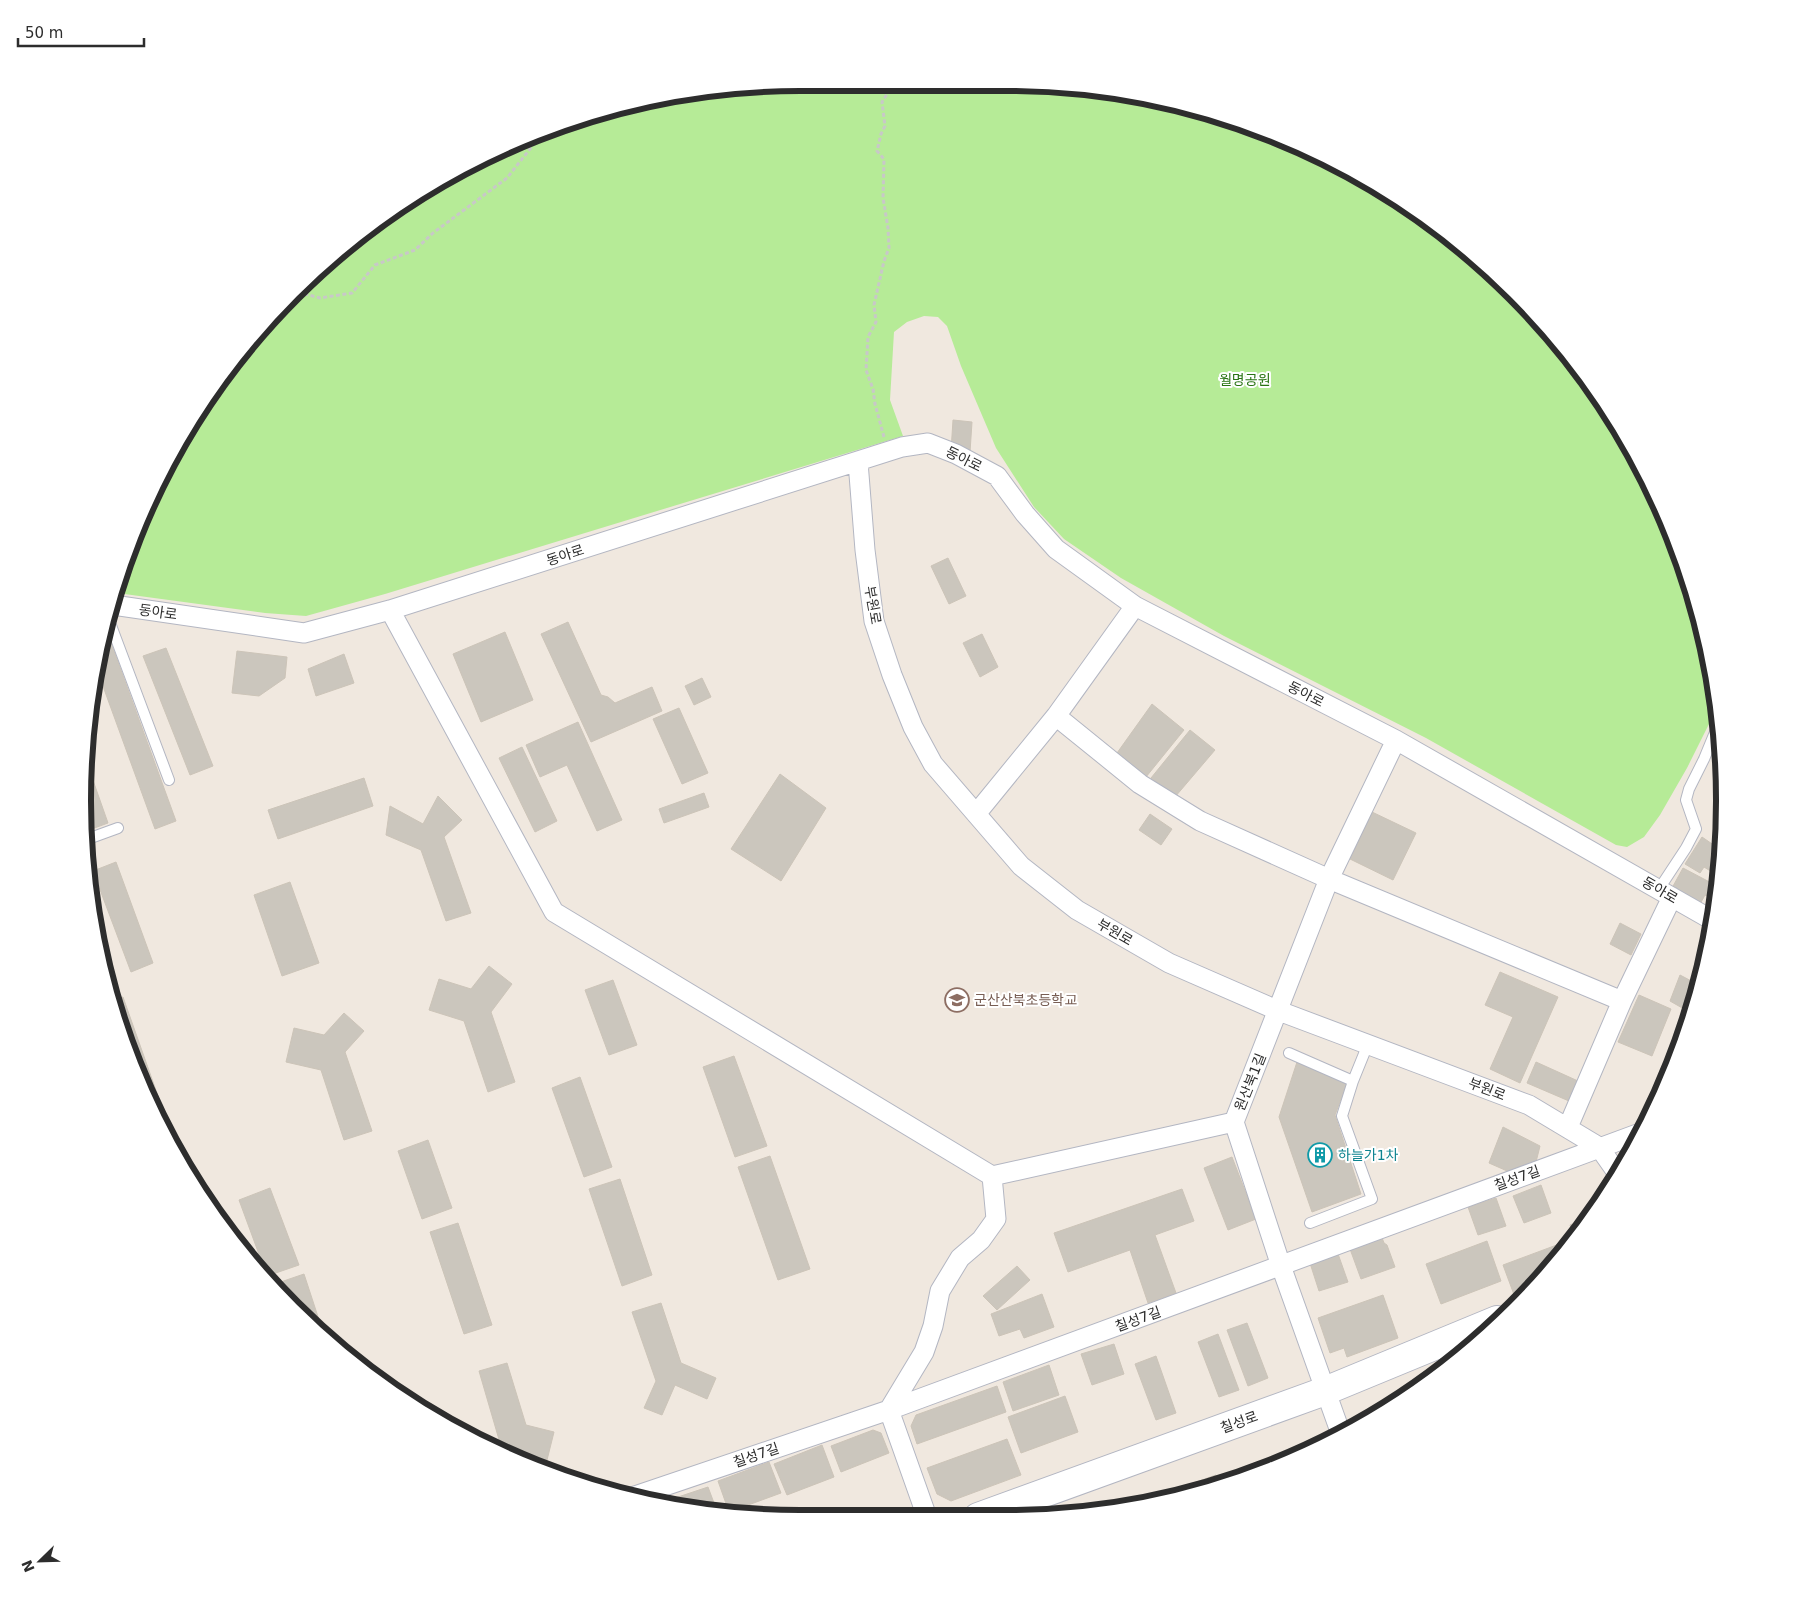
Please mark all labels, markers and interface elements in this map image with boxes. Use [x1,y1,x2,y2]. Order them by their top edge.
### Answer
scale bar [18,15,144,47]
text: 50 m [25,24,63,42]
park label: 월명공원 [1219,372,1271,388]
street label: 동아로 [943,443,985,475]
street label: 동아로 [544,541,586,569]
street label: 부원로 [862,585,884,626]
street label: 동아로 [138,601,178,623]
street label: 동아로 [1285,678,1327,710]
street label: 동아로 [1639,873,1681,907]
street label: 부원로 [1094,915,1136,949]
school or university icon: 군산산북초등학교 [944,987,970,1013]
place label: 군산산북초등학교 [974,992,1077,1008]
street label: 원산북1길 [1231,1051,1269,1113]
street label: 부원로 [1466,1075,1508,1103]
building icon: 하늘가1차 [1307,1142,1333,1168]
place label: 하늘가1차 [1338,1147,1399,1163]
street label: 칠성7길 [1492,1162,1542,1194]
street label: 칠성7길 [1113,1303,1163,1335]
street label: 칠성로 [1218,1408,1260,1436]
street label: 칠성7길 [731,1440,781,1470]
north arrow [15,1536,65,1586]
text: N [18,1558,38,1575]

